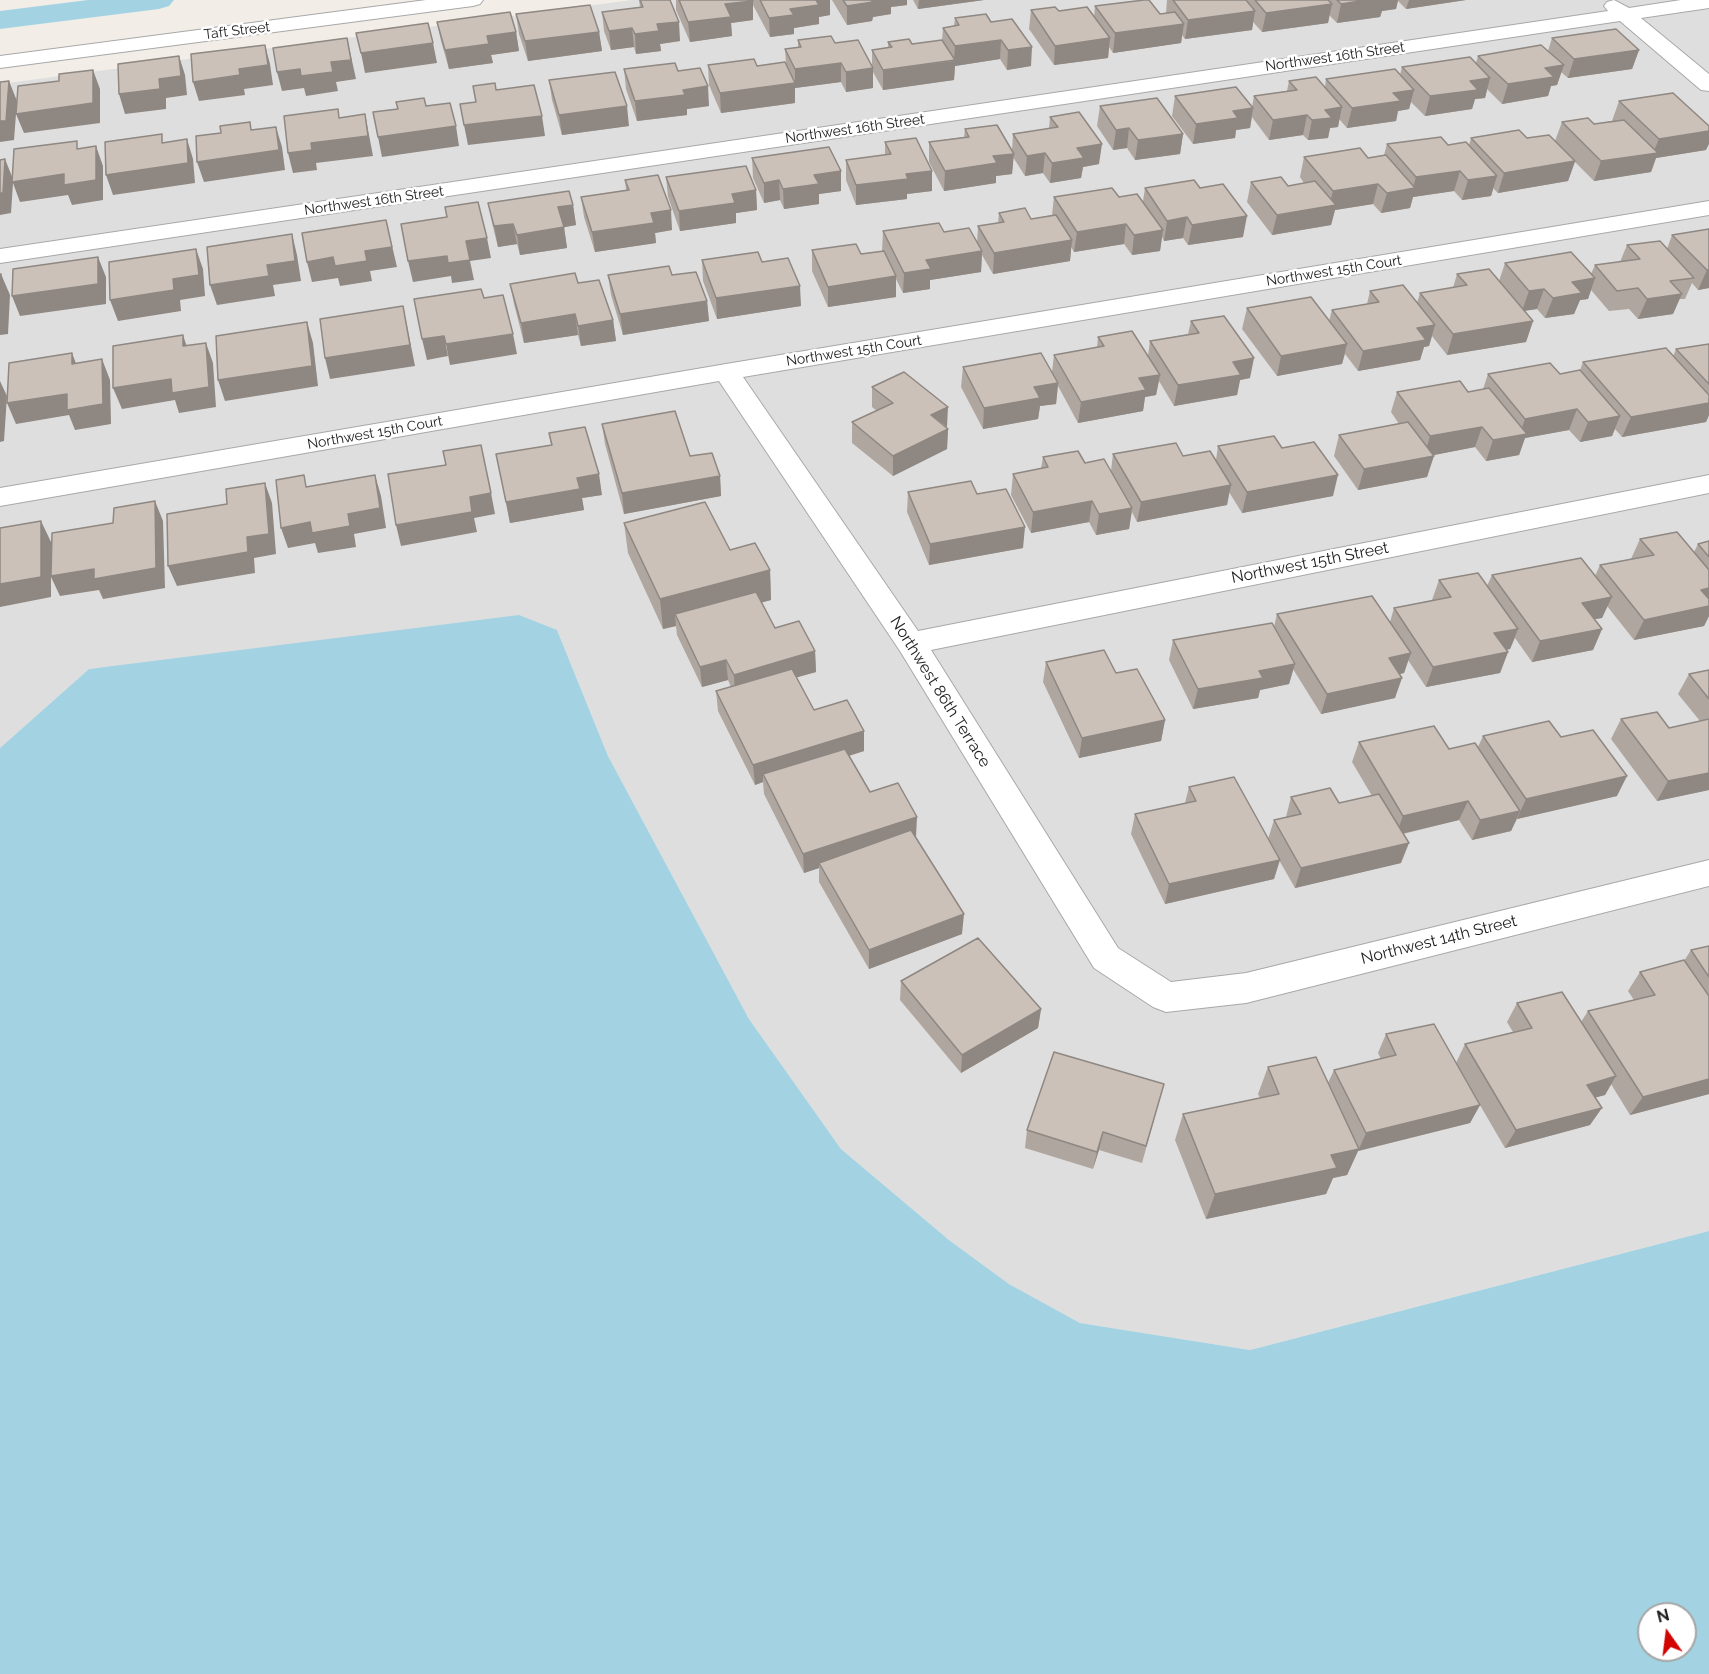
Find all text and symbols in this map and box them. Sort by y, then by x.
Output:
street label: Taft Street [203,19,271,43]
street label: Northwest 16th Street [1264,39,1406,75]
street label: Northwest 16th Street [784,111,926,147]
street label: Northwest 16th Street [303,183,445,219]
street label: Northwest 15th Court [1265,252,1403,290]
street label: Northwest 15th Court [785,332,923,370]
street label: Northwest 15th Court [306,413,444,453]
street label: Northwest 15th Street [1230,538,1390,588]
street label: Northwest 86th Terrace [886,613,994,771]
street label: Northwest 14th Street [1359,911,1519,969]
north arrow [1637,1602,1697,1662]
text: N [1655,1605,1671,1627]

